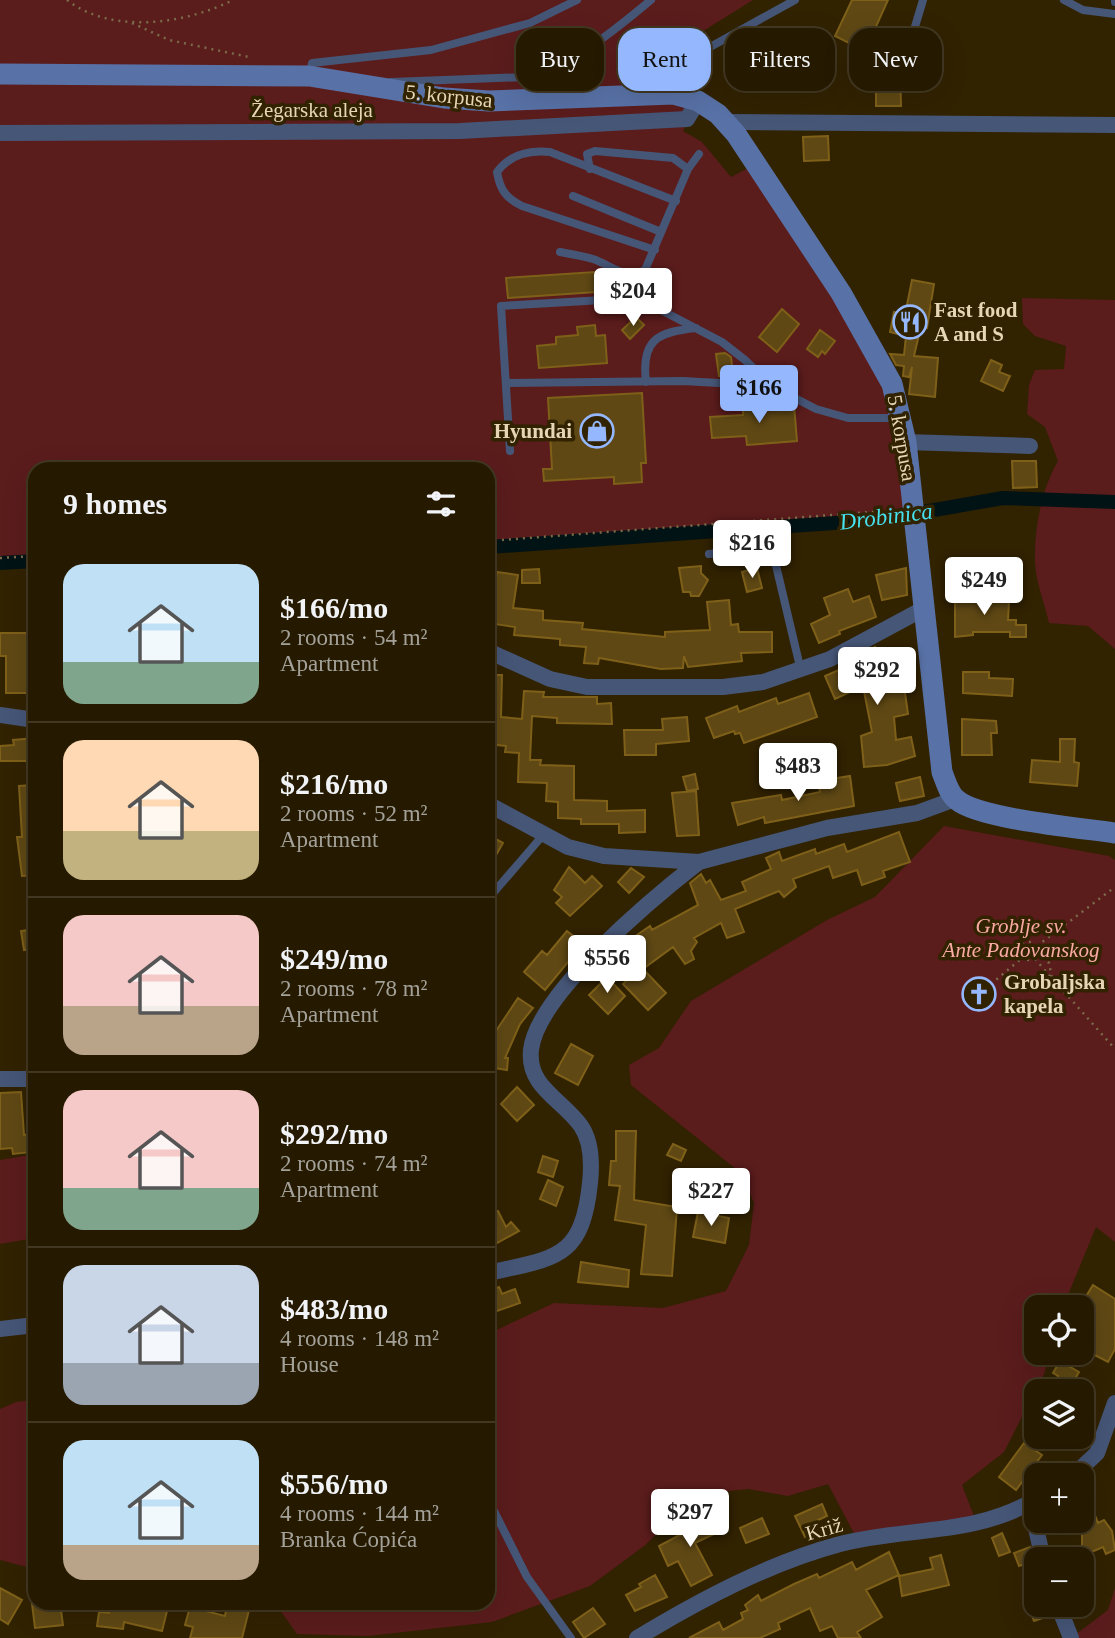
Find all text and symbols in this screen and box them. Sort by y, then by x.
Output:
chip: Buy [516,28,604,91]
chip: Rent [618,28,711,91]
chip: Filters [725,28,835,91]
chip: New [849,28,942,91]
street label: 5. korpusa [404,79,494,113]
street label: Žegarska aleja [251,98,374,122]
pin: $204 [592,268,674,328]
text: $204 [610,278,656,303]
place label: Fast food A and S [934,298,1018,346]
restaurant icon: Fast food A and S [891,303,929,341]
pin: $166 [718,366,800,425]
text: $166 [736,375,782,400]
street label: 5. korpusa [883,393,922,484]
shop icon: Hyundai [578,412,616,450]
place label: Hyundai [494,419,572,443]
icon: filters [422,485,460,523]
text: 9 homes [63,487,167,520]
water label: Drobinica [837,498,934,535]
pin: $216 [711,520,793,580]
text: $216 [729,530,775,555]
pin: $249 [943,558,1025,617]
text: $249 [961,567,1007,592]
text: $166/mo [280,591,388,624]
icon: home [119,592,203,676]
text: 2 rooms · 54 m² [280,625,427,650]
pin: $292 [836,648,918,707]
text: Apartment [280,651,378,676]
text: $292 [854,657,900,682]
pin: $483 [757,744,839,803]
text: $483 [775,753,821,778]
text: $216/mo [280,767,388,800]
icon: home [119,768,203,852]
text: 2 rooms · 52 m² [280,801,427,826]
text: Apartment [280,827,378,852]
park label: Groblje sv. Ante Padovanskog [941,914,1099,962]
pin: $556 [566,936,648,995]
text: $249/mo [280,942,388,975]
icon: home [119,943,203,1027]
text: $556 [584,945,630,970]
place label: Grobaljska kapela [1004,970,1106,1018]
church icon: Grobaljska kapela [960,975,998,1013]
text: 2 rooms · 78 m² [280,976,427,1001]
text: Apartment [280,1002,378,1027]
text: $292/mo [280,1117,388,1150]
icon: home [119,1118,203,1202]
text: 2 rooms · 74 m² [280,1151,427,1176]
pin: $227 [670,1168,752,1228]
text: Apartment [280,1177,378,1202]
text: $227 [688,1178,734,1203]
text: $483/mo [280,1292,388,1325]
icon: home [119,1293,203,1377]
map controls [1024,1295,1094,1617]
button: locate [1024,1295,1094,1365]
text: 4 rooms · 148 m² [280,1326,439,1351]
text: House [280,1352,339,1377]
button: layers [1024,1379,1094,1449]
button: + [1024,1463,1094,1533]
text: $556/mo [280,1467,388,1500]
icon: home [119,1468,203,1552]
pin: $297 [649,1490,731,1549]
text: $297 [667,1499,713,1524]
text: 4 rooms · 144 m² [280,1501,439,1526]
street label: Križ [803,1512,845,1546]
text: Branka Ćopića [280,1527,417,1552]
button: − [1024,1547,1094,1617]

